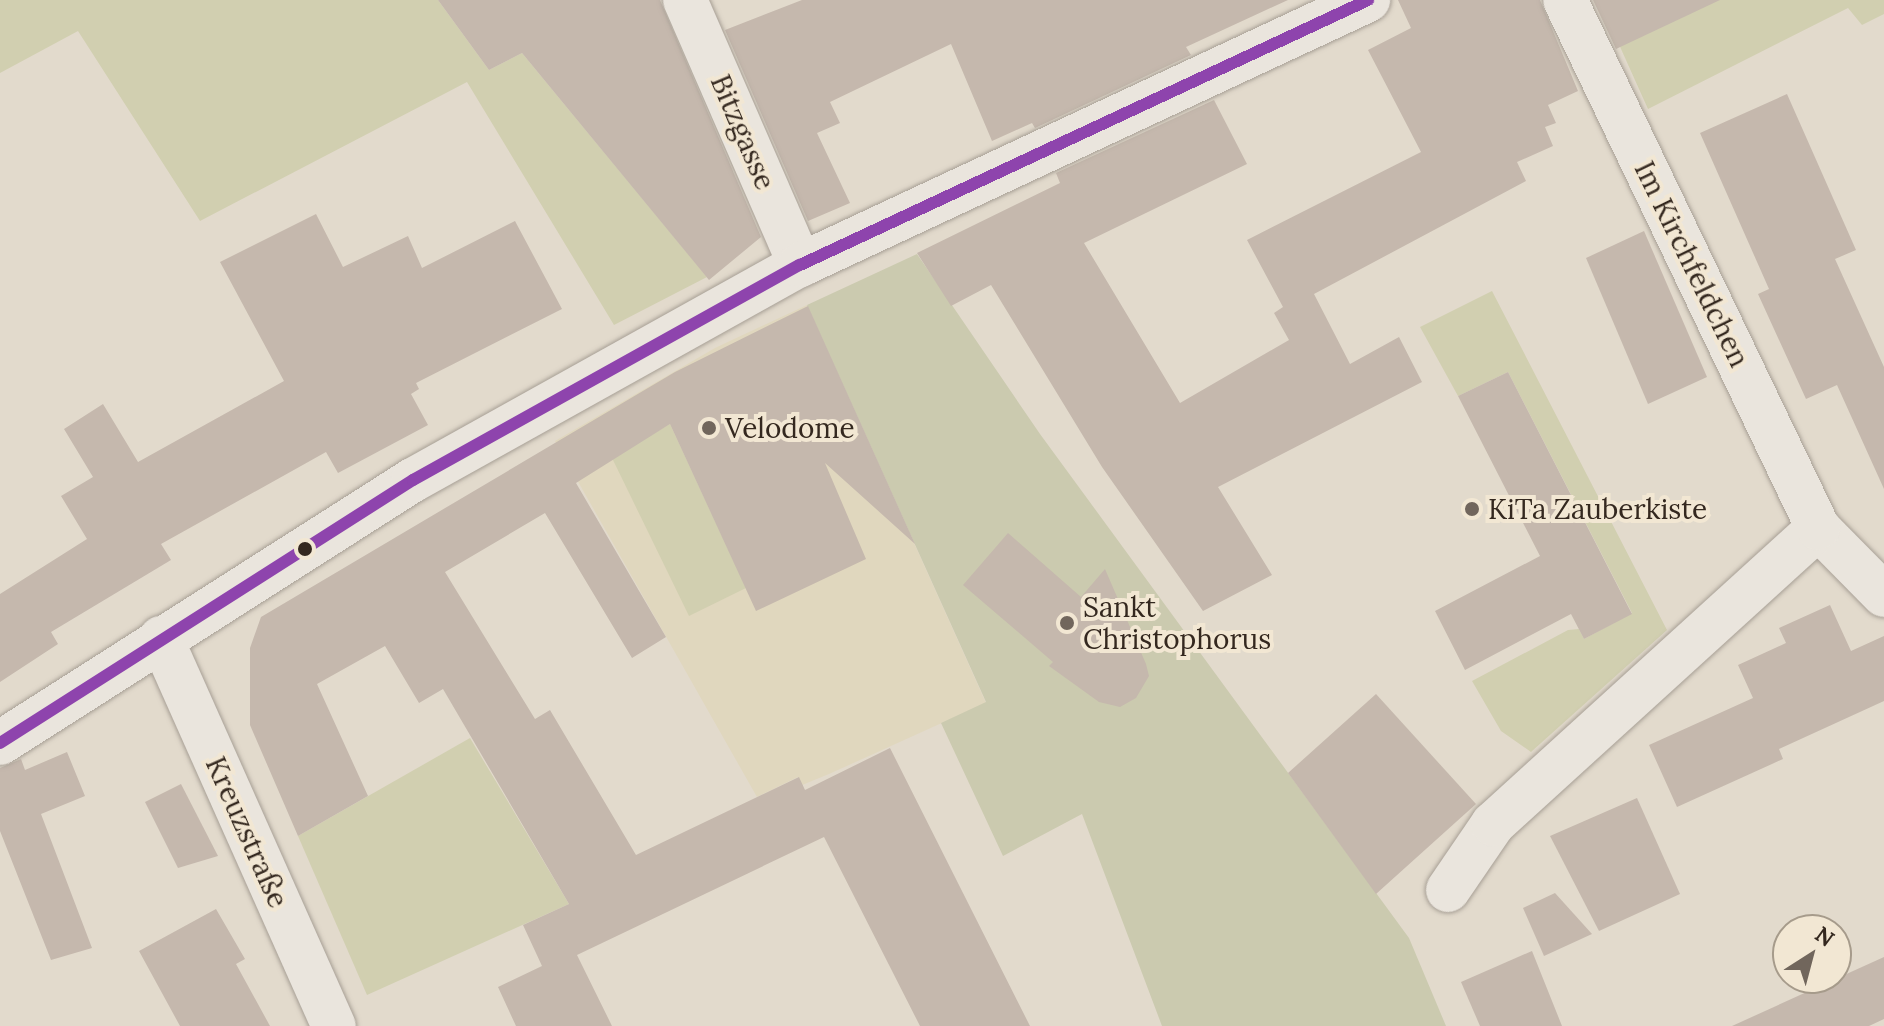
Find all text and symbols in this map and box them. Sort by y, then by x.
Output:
street label: Bitzgasse [704,69,782,195]
street label: Im Kirchfeldchen [1628,156,1756,372]
place label: Velodome [725,411,855,445]
marker: Velodome [700,419,718,437]
place label: KiTa Zauberkiste [1488,492,1707,526]
marker: KiTa Zauberkiste [1463,500,1481,518]
unlabelled marker [297,541,313,557]
place label: Sankt Christophorus [1083,590,1271,656]
marker: Sankt Christophorus [1058,614,1076,632]
street label: Kreuzstraße [199,751,295,913]
north arrow [1772,914,1852,994]
text: N [1810,920,1840,953]

